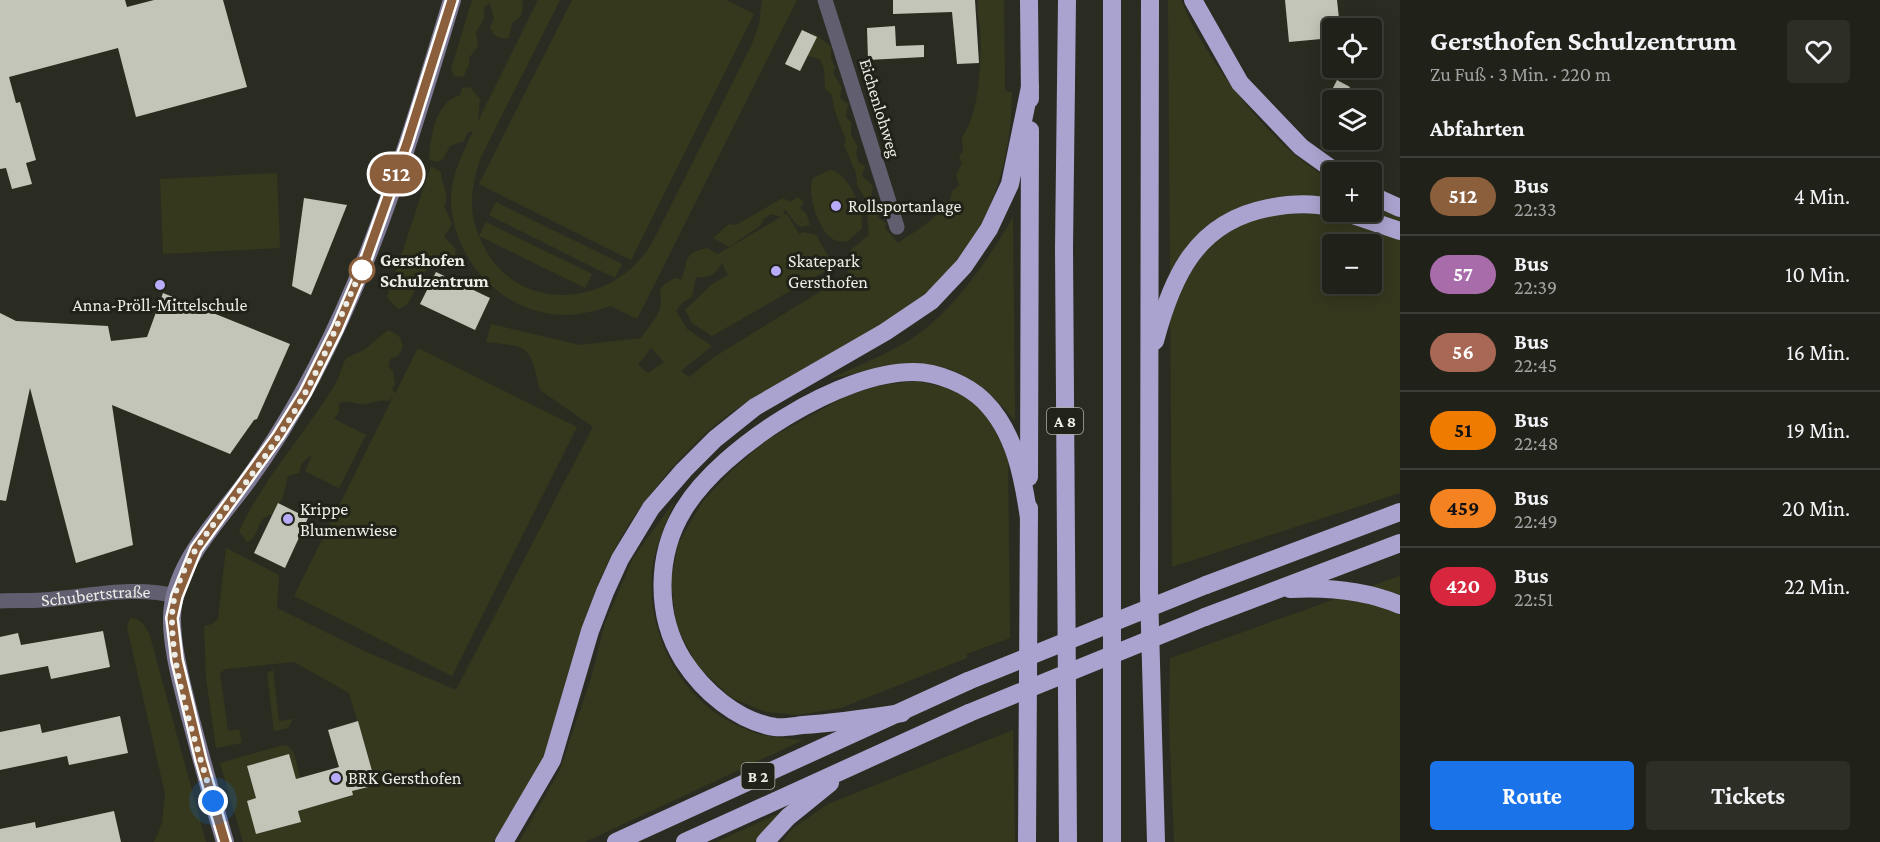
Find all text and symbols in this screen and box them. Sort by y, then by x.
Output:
map controls [1322,18,1382,294]
button: locate [1322,18,1382,78]
button: heart [1787,20,1850,83]
text: Gersthofen Schulzentrum [1430,25,1737,56]
street label: Eichenlohweg [856,56,905,160]
text: Zu Fuß · 3 Min. · 220 m [1430,63,1611,85]
button: layers [1322,90,1382,150]
text: Abfahrten [1430,116,1525,141]
line badge: 512 [362,154,430,194]
text: 512 [382,162,410,186]
button: + [1322,162,1382,222]
text: Bus [1514,173,1548,198]
text: 512 [1449,184,1477,208]
text: 4 Min. [1794,184,1850,209]
place label: Rollsportanlage [848,196,962,216]
text: 22:33 [1514,198,1556,220]
marker: Rollsportanlage [829,199,843,213]
button: − [1322,234,1382,294]
place label: Gersthofen Schulzentrum [380,250,490,291]
place label: Skatepark Gersthofen [788,251,868,292]
text: Bus [1514,251,1548,276]
marker: Gersthofen Schulzentrum [349,257,375,283]
text: 57 [1453,262,1473,286]
text: 10 Min. [1785,262,1850,287]
marker: Skatepark Gersthofen [769,264,783,278]
text: 22:39 [1514,276,1557,298]
marker: Anna-Pröll-Mittelschule [153,278,167,292]
place label: Anna-Pröll-Mittelschule [73,295,248,315]
text: Bus [1514,329,1548,354]
text: 56 [1452,340,1474,364]
text: 16 Min. [1787,340,1850,365]
text: 22:45 [1514,354,1557,376]
text: Bus [1514,407,1548,432]
road number: A 8 [1047,408,1083,434]
text: 51 [1454,418,1472,442]
text: 19 Min. [1787,418,1850,443]
text: 22:48 [1514,432,1559,454]
text: Bus [1514,485,1548,510]
text: 459 [1447,496,1479,520]
text: 20 Min. [1782,496,1850,521]
place label: Krippe Blumenwiese [300,499,397,540]
text: 22:49 [1514,510,1558,532]
marker: Krippe Blumenwiese [281,512,295,526]
text: Bus [1514,563,1548,588]
text: 420 [1446,574,1480,598]
text: 22 Min. [1784,574,1850,599]
street label: Schubertstraße [40,581,151,610]
text: 22:51 [1514,588,1554,610]
button: Route [1430,761,1634,830]
button: Tickets [1646,761,1850,830]
road number: B 2 [742,763,774,789]
place label: BRK Gersthofen [348,768,462,788]
marker: BRK Gersthofen [329,771,343,785]
your location [198,786,228,816]

